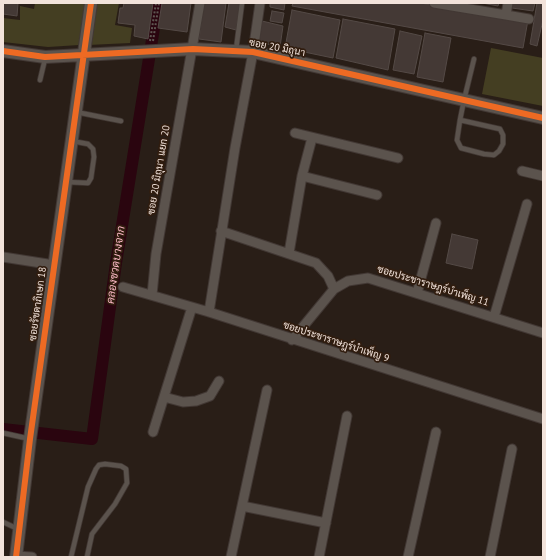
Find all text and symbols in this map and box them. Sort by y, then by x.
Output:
street label: ซอย 20 มิถุนา [248,37,306,59]
street label: ซอย 20 มิถุนา แยก 20 [145,124,173,216]
water label: คลองชวดบางจาก [104,225,128,305]
street label: ซอยประชาราษฎร์บำเพ็ญ 11 [376,263,490,309]
street label: ซอยรัชดาภิเษก 18 [27,266,49,342]
street label: ซอยประชาราษฎร์บำเพ็ญ 9 [281,319,391,365]

